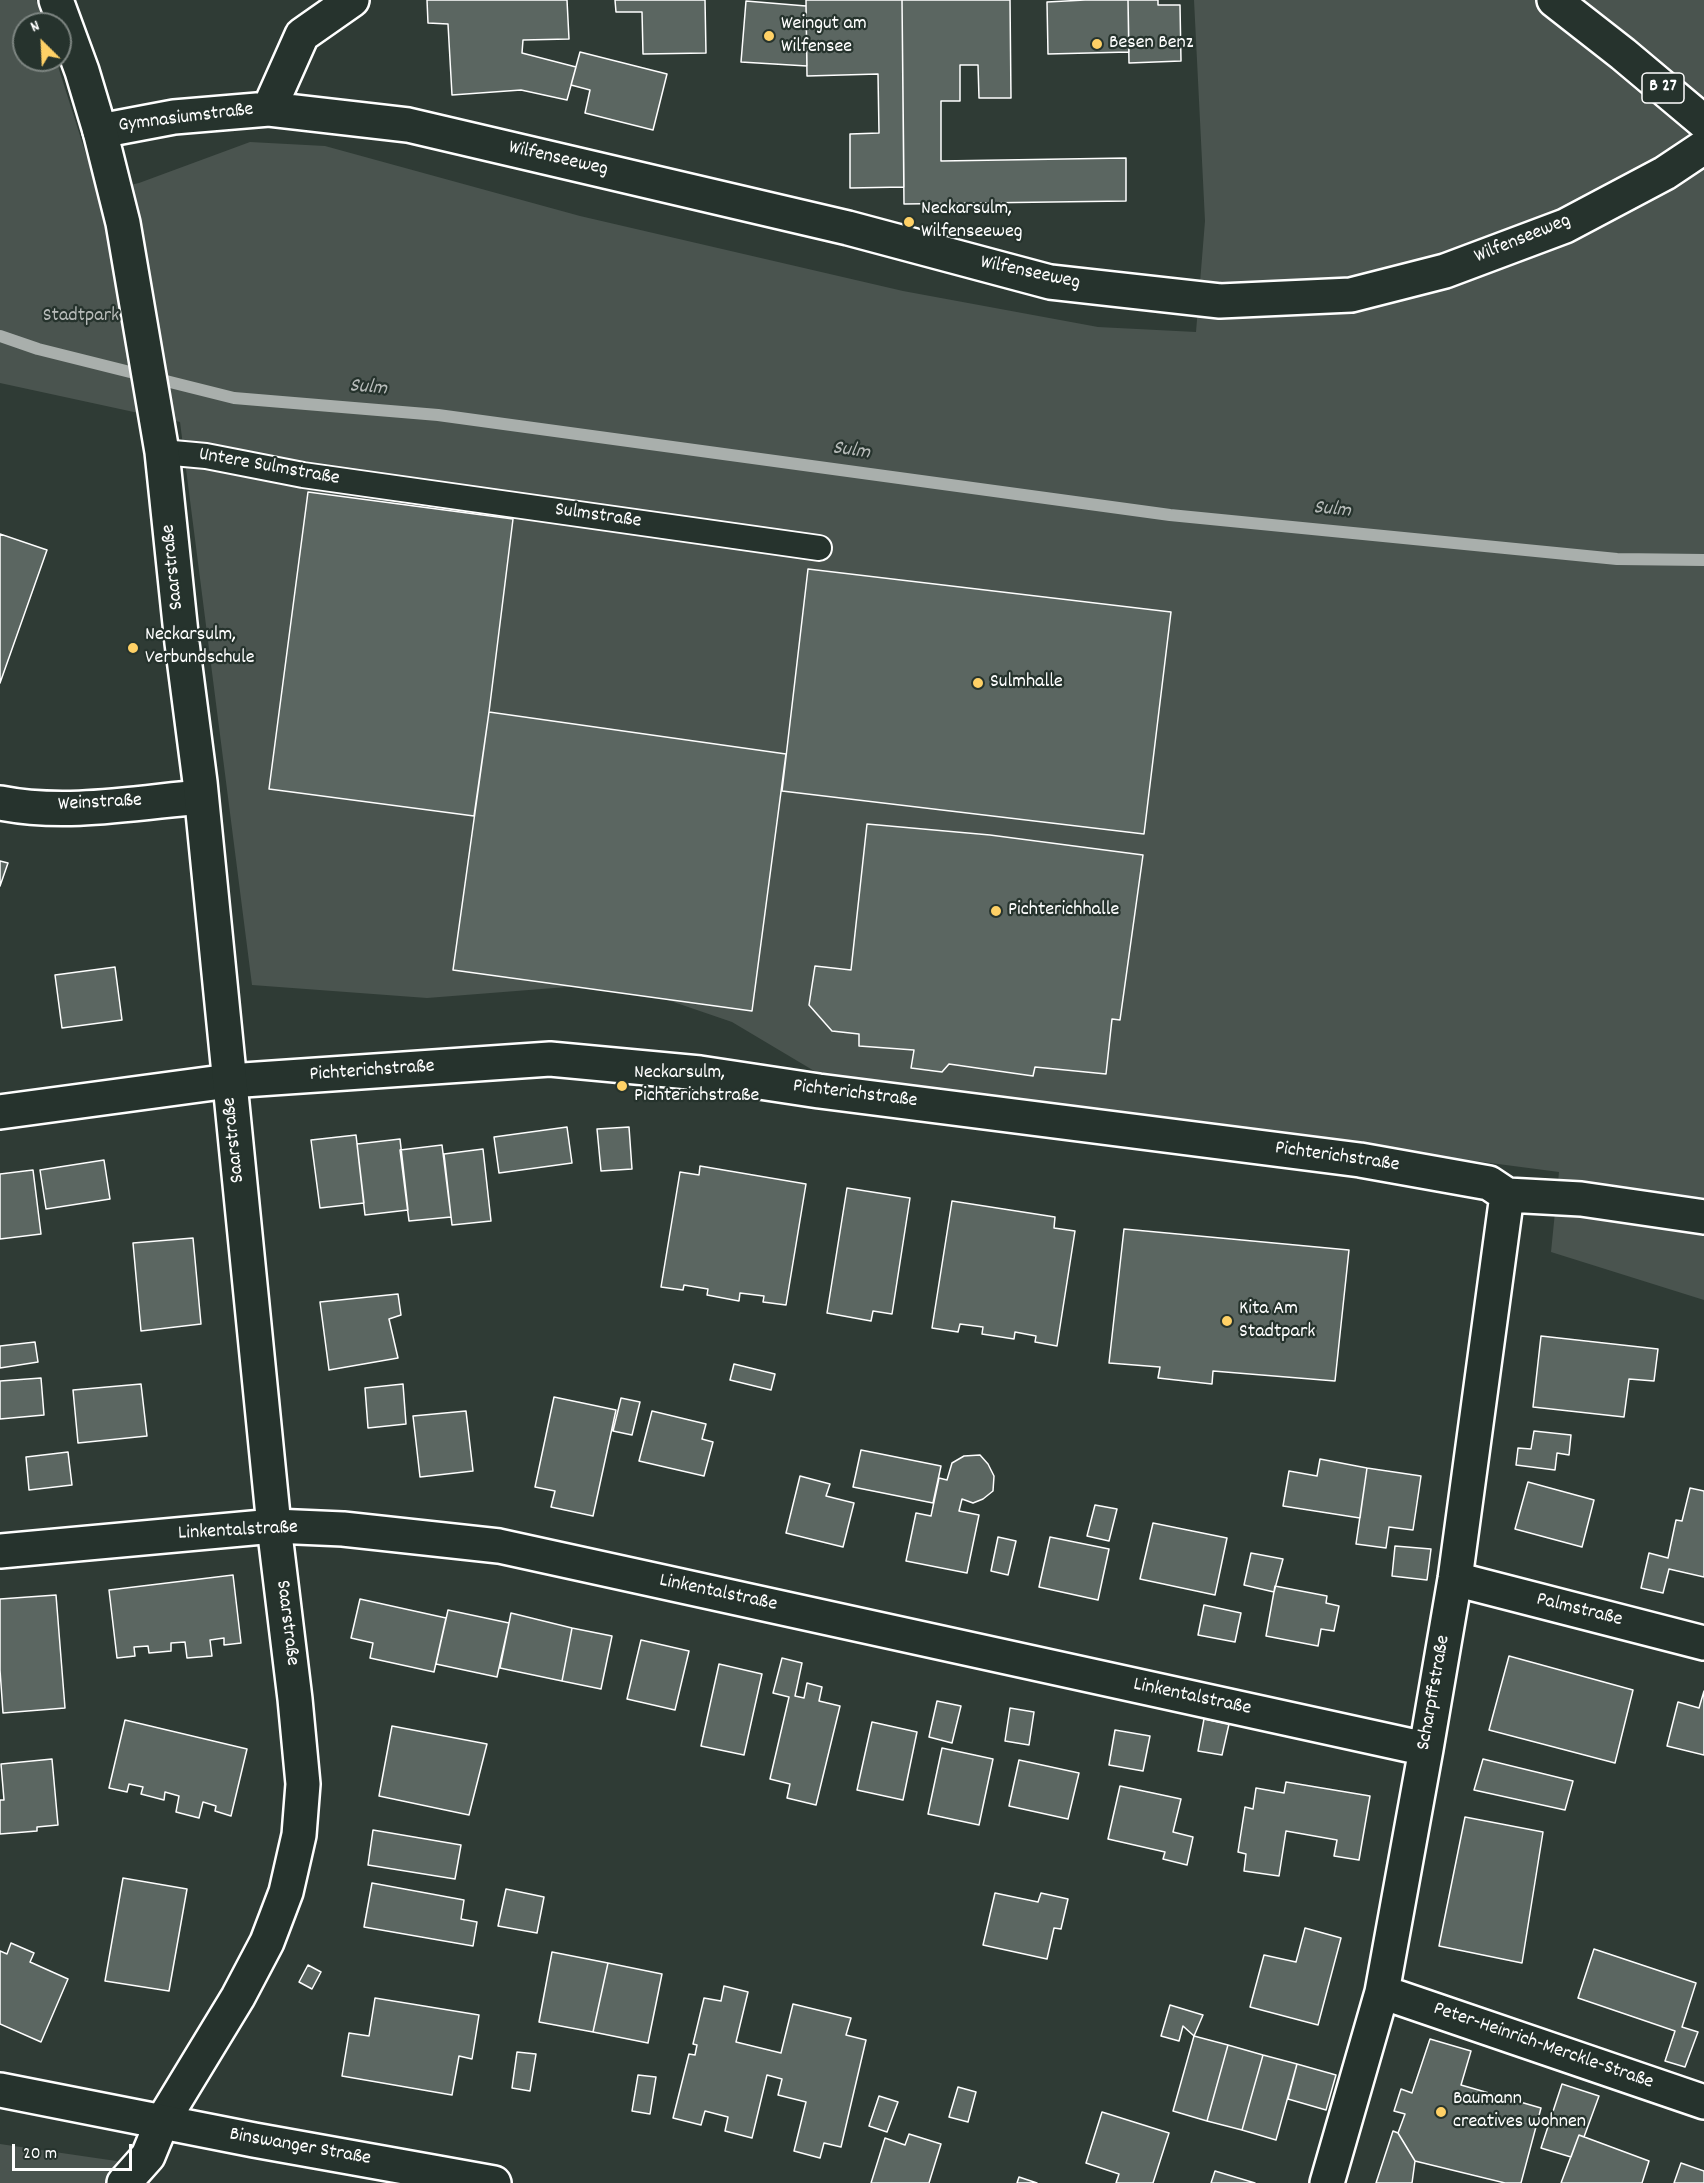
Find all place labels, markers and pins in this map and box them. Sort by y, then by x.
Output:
place label: Weingut am Wilfensee [781,13,867,60]
marker: Weingut am Wilfensee [762,29,776,43]
place label: Besen Benz [1109,32,1193,56]
marker: Besen Benz [1090,37,1104,51]
place label: Neckarsulm, Wilfenseeweg [921,198,1022,245]
marker: Neckarsulm, Wilfenseeweg [902,215,916,229]
place label: Neckarsulm, Verbundschule [145,624,255,671]
marker: Neckarsulm, Verbundschule [126,641,140,655]
place label: Sulmhalle [990,671,1063,695]
marker: Sulmhalle [971,676,985,690]
place label: Pichterichhalle [1008,899,1119,923]
marker: Pichterichhalle [989,904,1003,918]
place label: Neckarsulm, Pichterichstraße [634,1062,759,1109]
marker: Neckarsulm, Pichterichstraße [615,1079,629,1093]
place label: Kita Am Stadtpark [1239,1298,1316,1345]
marker: Kita Am Stadtpark [1220,1314,1234,1328]
place label: Baumann creatives wohnen [1453,2088,1586,2135]
marker: Baumann creatives wohnen [1434,2105,1448,2119]

